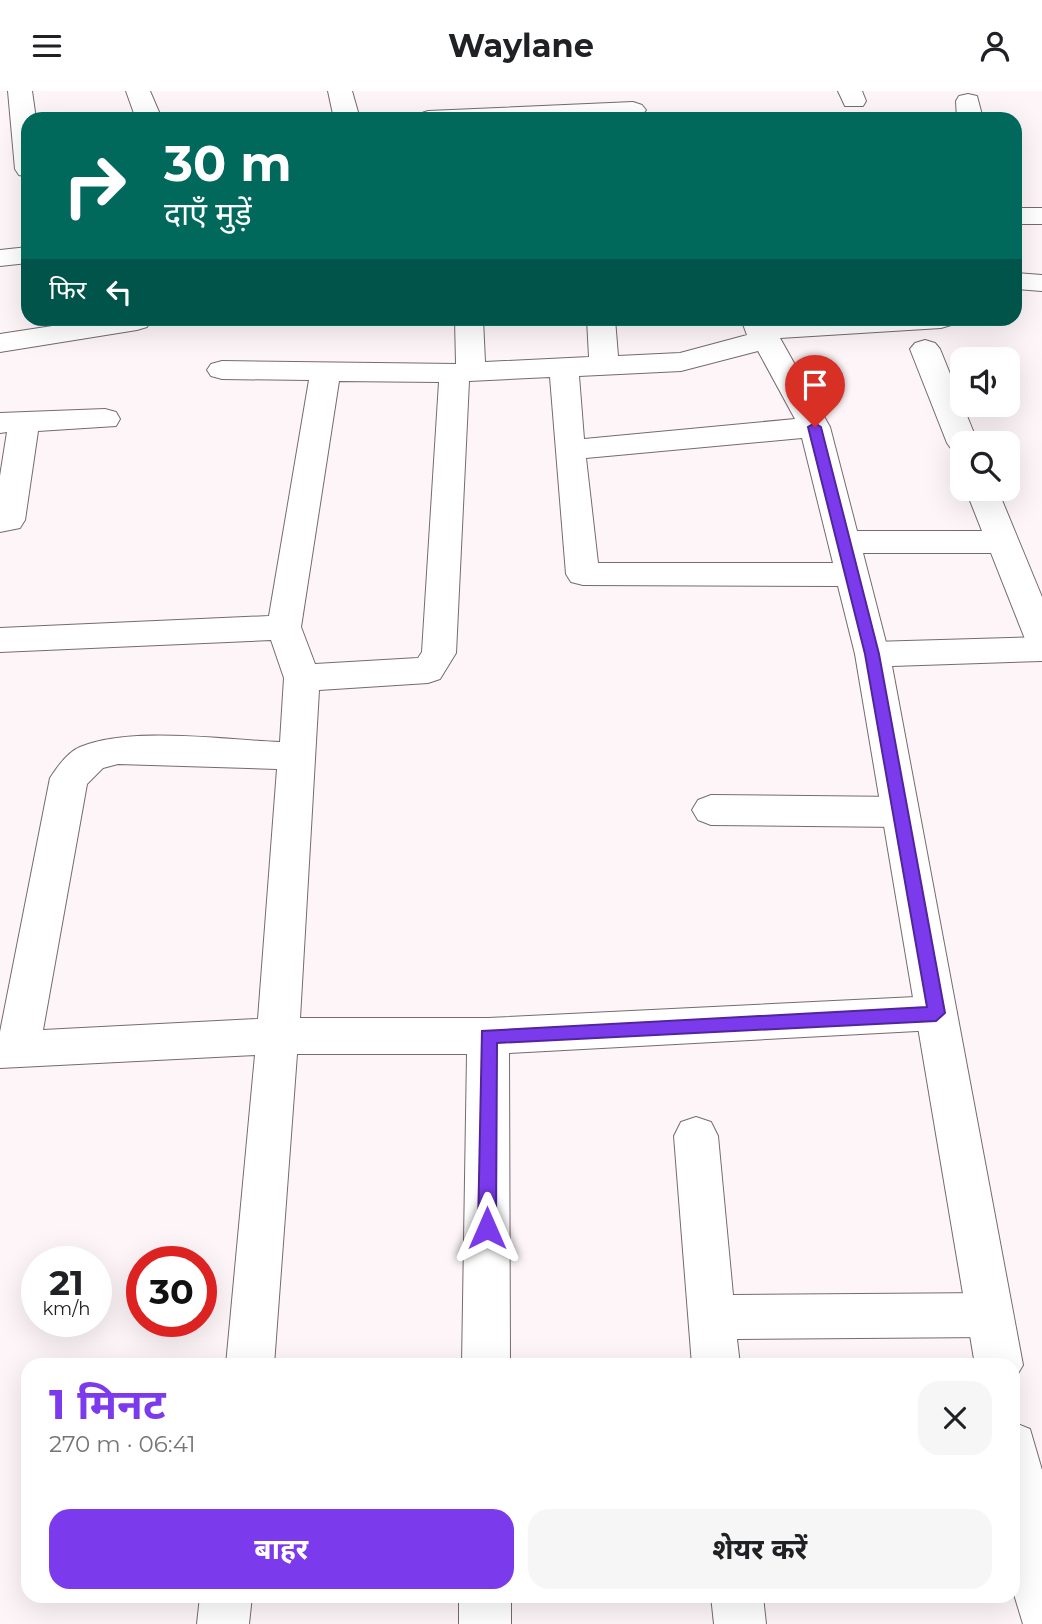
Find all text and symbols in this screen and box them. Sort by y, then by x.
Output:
text: Waylane [448,26,594,65]
icon: menu [28,27,66,65]
icon: person [976,27,1014,65]
text: 30 m [164,134,292,193]
icon: right [49,140,140,231]
text: दाएँ मुड़ें [164,194,252,233]
icon: left [100,273,138,311]
text: फिर [49,274,86,306]
map controls [950,347,1020,501]
button: sound [950,347,1020,417]
pin [785,355,845,427]
icon: arrive [796,366,834,404]
button: search [950,431,1020,501]
position arrow [450,1191,524,1265]
speed limit sign: 30 [126,1246,217,1337]
text: 21 [49,1261,84,1304]
text: km/h [42,1298,91,1320]
text: 1 मिनट [49,1378,166,1430]
button: close [918,1381,992,1455]
text: 270 m · 06:41 [49,1430,196,1458]
button: बाहर [49,1509,514,1589]
button: शेयर करें [528,1509,992,1589]

